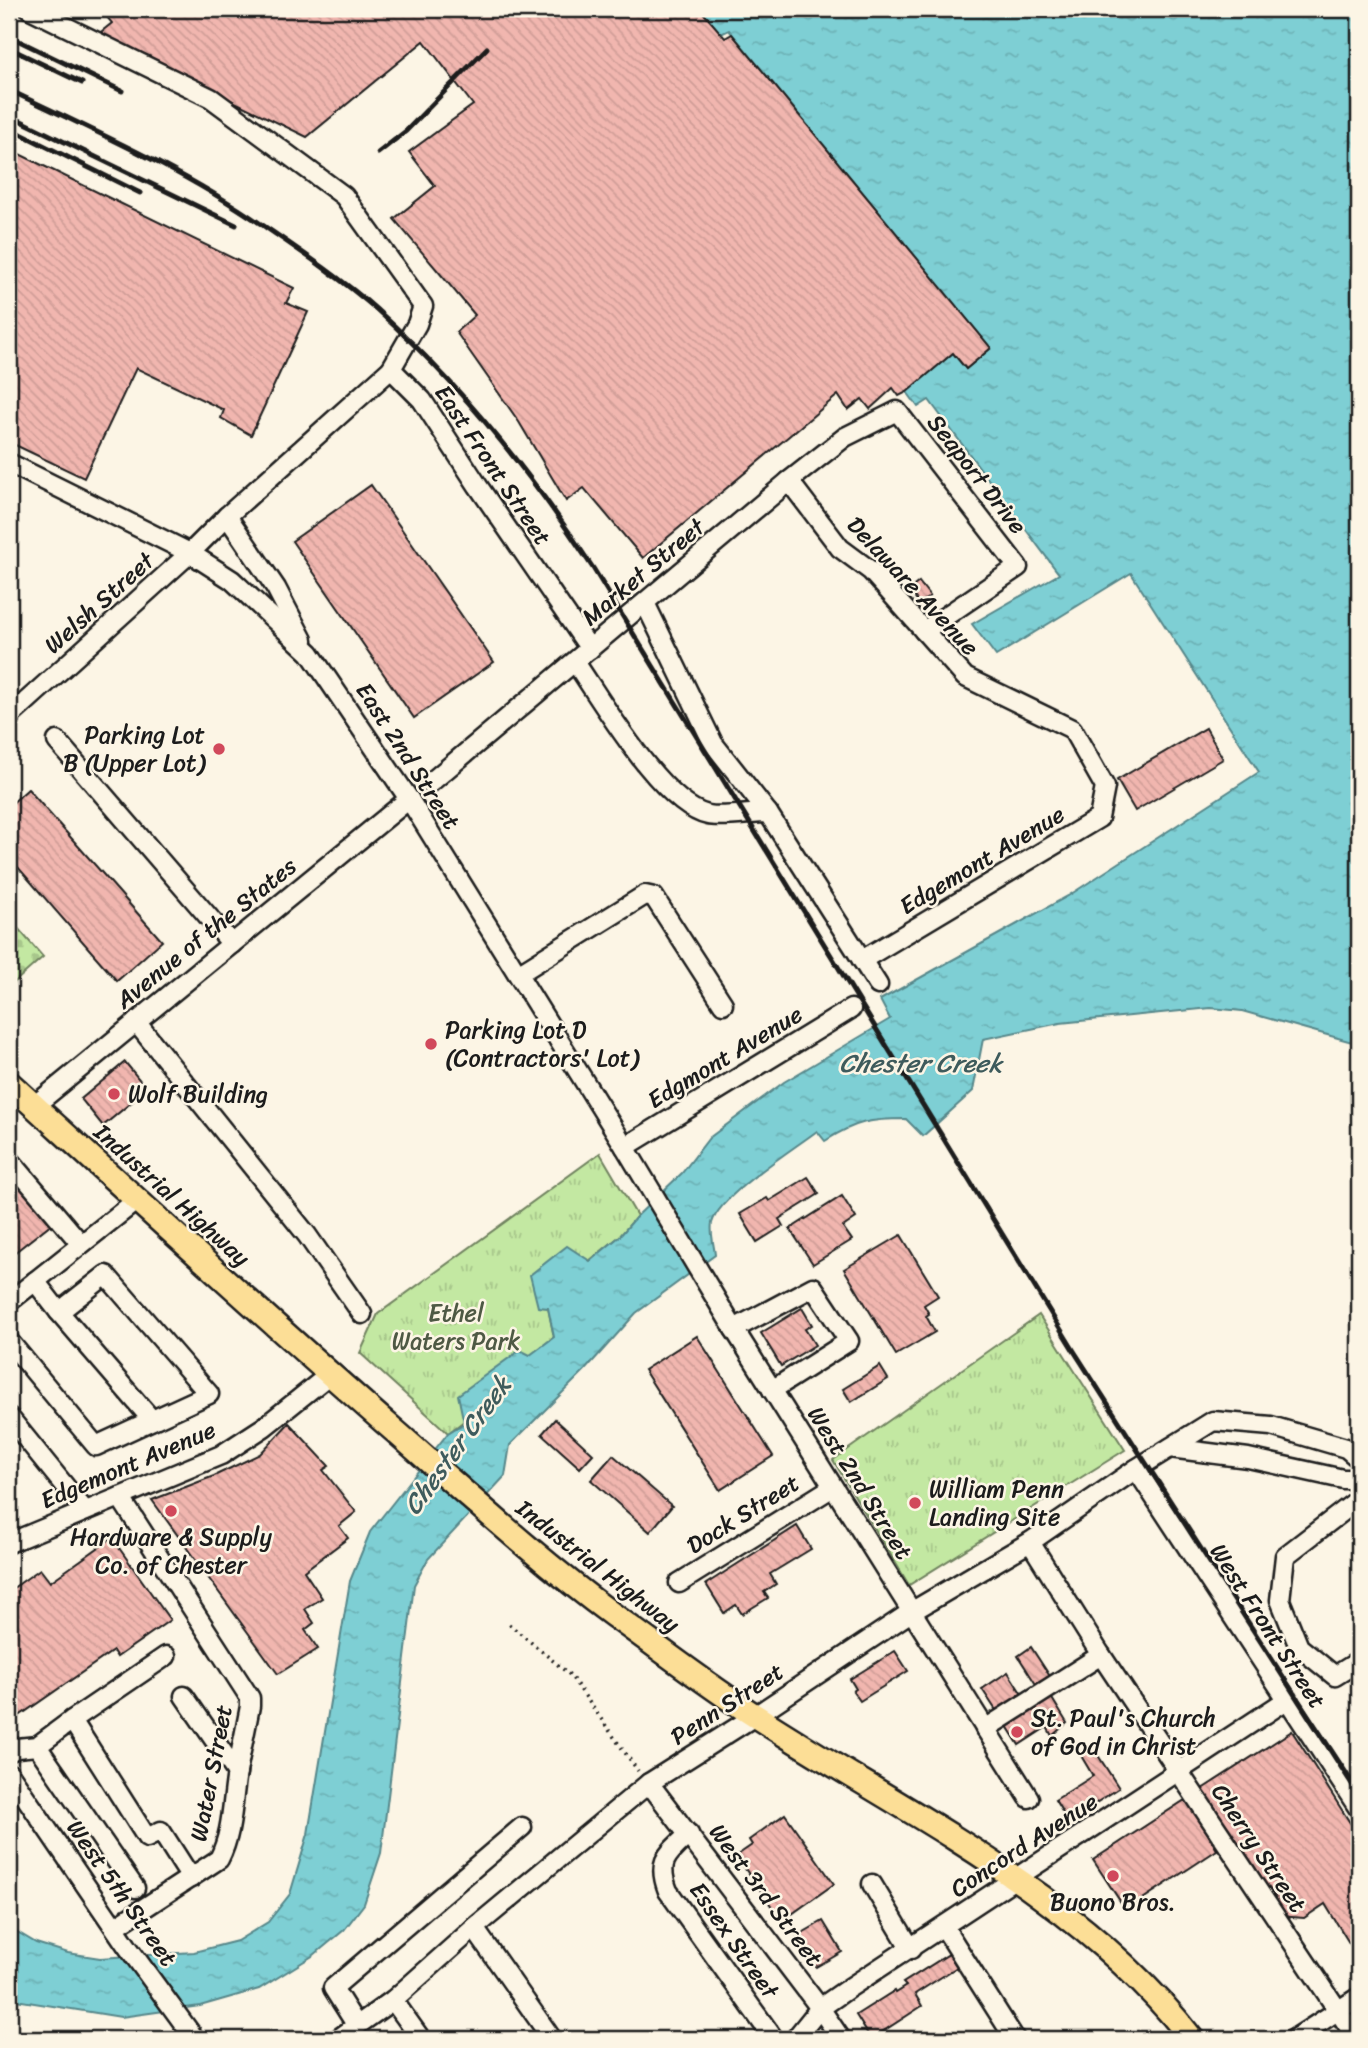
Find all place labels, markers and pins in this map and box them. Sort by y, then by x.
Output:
place label: Parking Lot B (Upper Lot) [63,714,206,784]
marker: Parking Lot B (Upper Lot) [211,741,227,757]
place label: Parking Lot D (Contractors' Lot) [445,1009,640,1079]
marker: Parking Lot D (Contractors' Lot) [423,1036,439,1052]
place label: Wolf Building [128,1073,268,1115]
marker: Wolf Building [106,1086,122,1102]
place label: William Penn Landing Site [929,1468,1064,1538]
marker: William Penn Landing Site [907,1495,923,1511]
marker: Hardware & Supply Co. of Chester [163,1503,179,1519]
place label: Hardware & Supply Co. of Chester [70,1516,272,1586]
place label: St. Paul's Church of God in Christ [1031,1697,1216,1767]
marker: St. Paul's Church of God in Christ [1009,1724,1025,1740]
marker: Buono Bros. [1105,1868,1121,1884]
place label: Buono Bros. [1050,1881,1176,1923]

